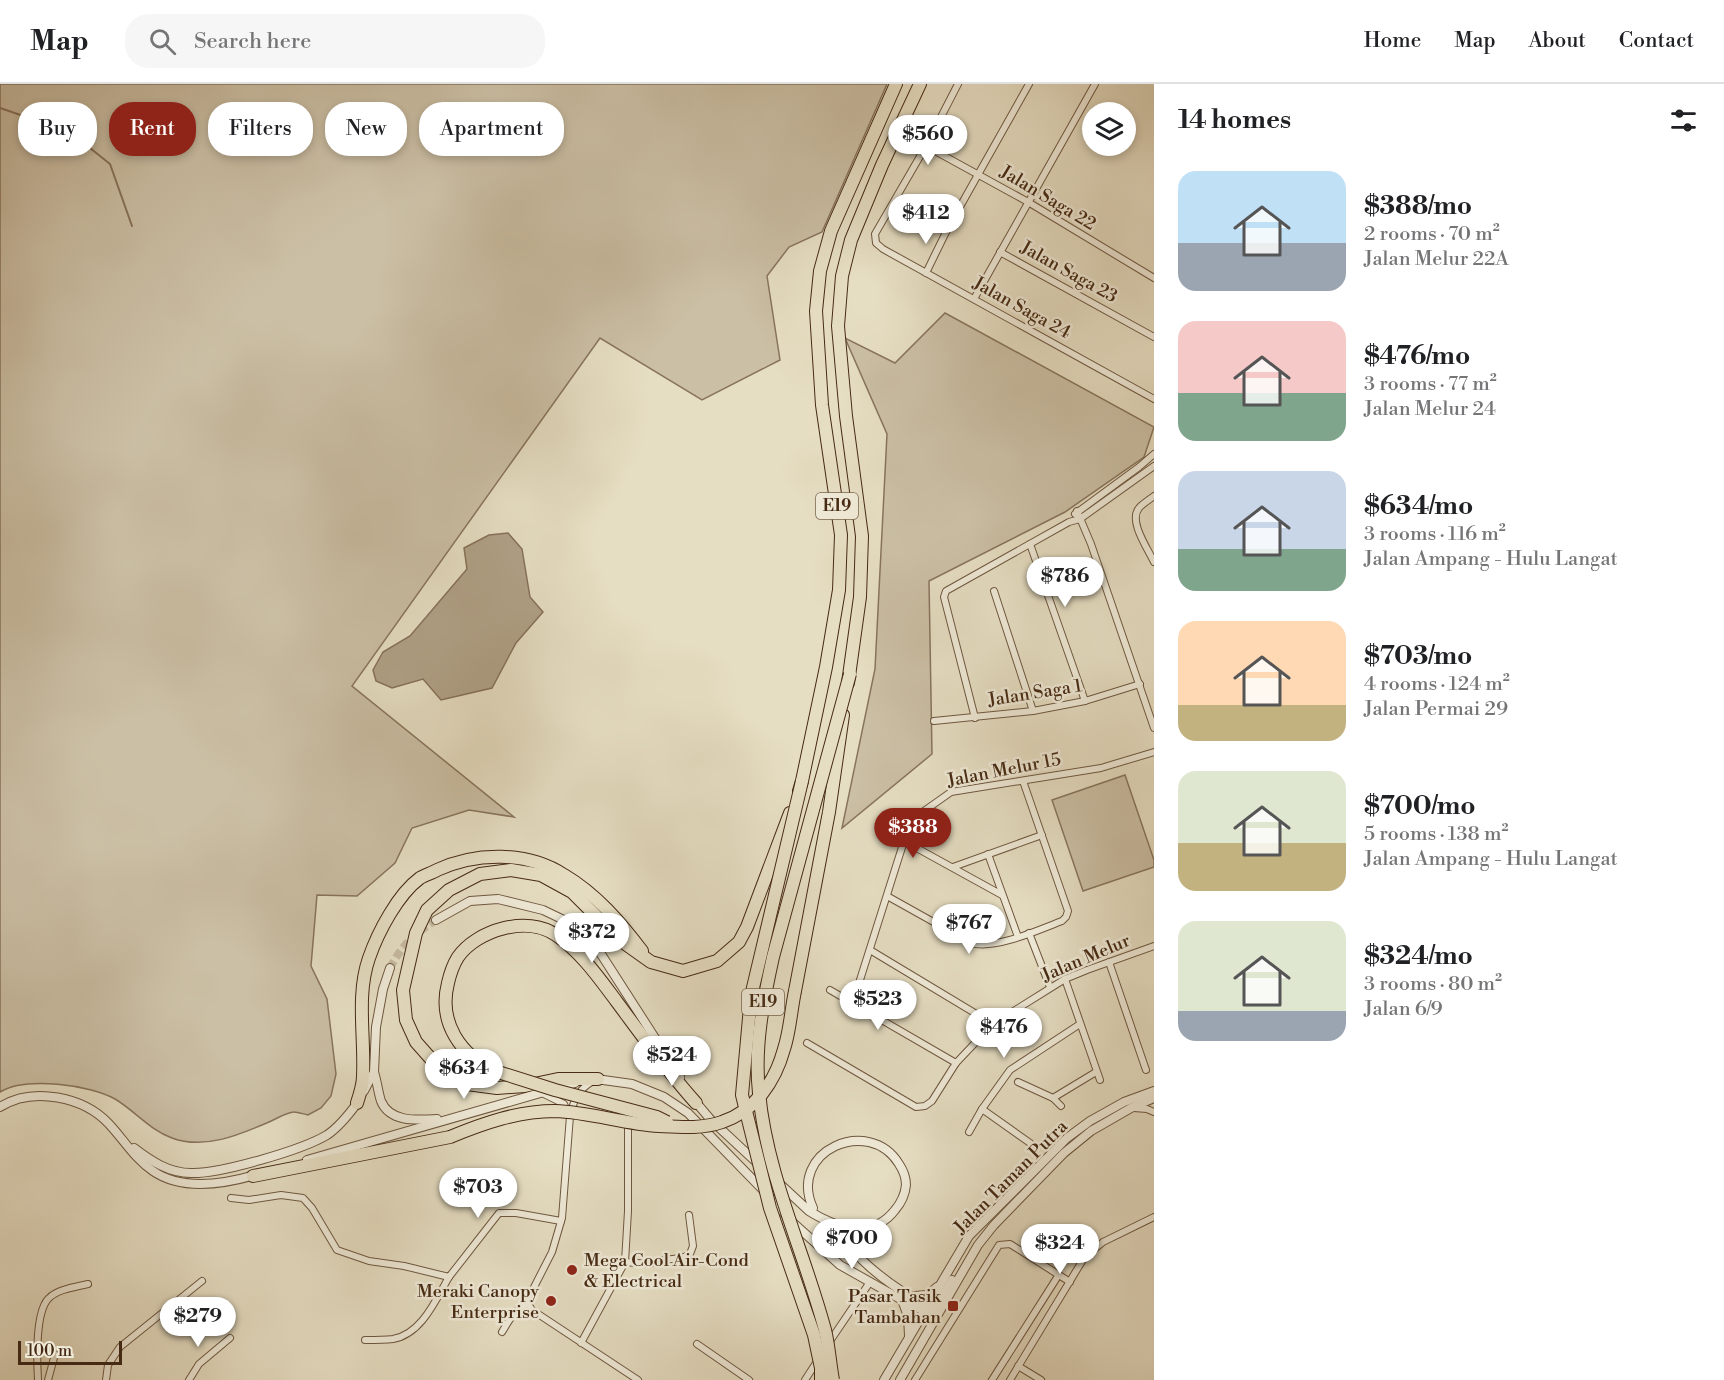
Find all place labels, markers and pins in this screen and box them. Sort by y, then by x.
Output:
pin: $560 [892,115,964,166]
pin: $412 [890,194,962,245]
pin: $786 [1029,557,1101,608]
pin: $388 [877,808,949,859]
pin: $767 [933,904,1005,955]
pin: $372 [556,913,628,964]
pin: $523 [842,980,914,1031]
pin: $476 [968,1008,1040,1059]
pin: $524 [636,1036,708,1087]
pin: $634 [428,1049,500,1100]
pin: $703 [442,1168,514,1219]
pin: $700 [816,1219,888,1270]
pin: $324 [1024,1224,1096,1275]
place label: Mega Cool Air-Cond & Electrical [584,1249,750,1293]
marker: Mega Cool Air-Cond & Electrical [565,1263,579,1277]
place label: Meraki Canopy Enterprise [417,1280,539,1324]
place label: Pasar Tasik Tambahan [848,1285,943,1329]
marker: Meraki Canopy Enterprise [544,1294,558,1308]
pin: $279 [162,1297,234,1348]
marker: Pasar Tasik Tambahan [946,1299,960,1313]

